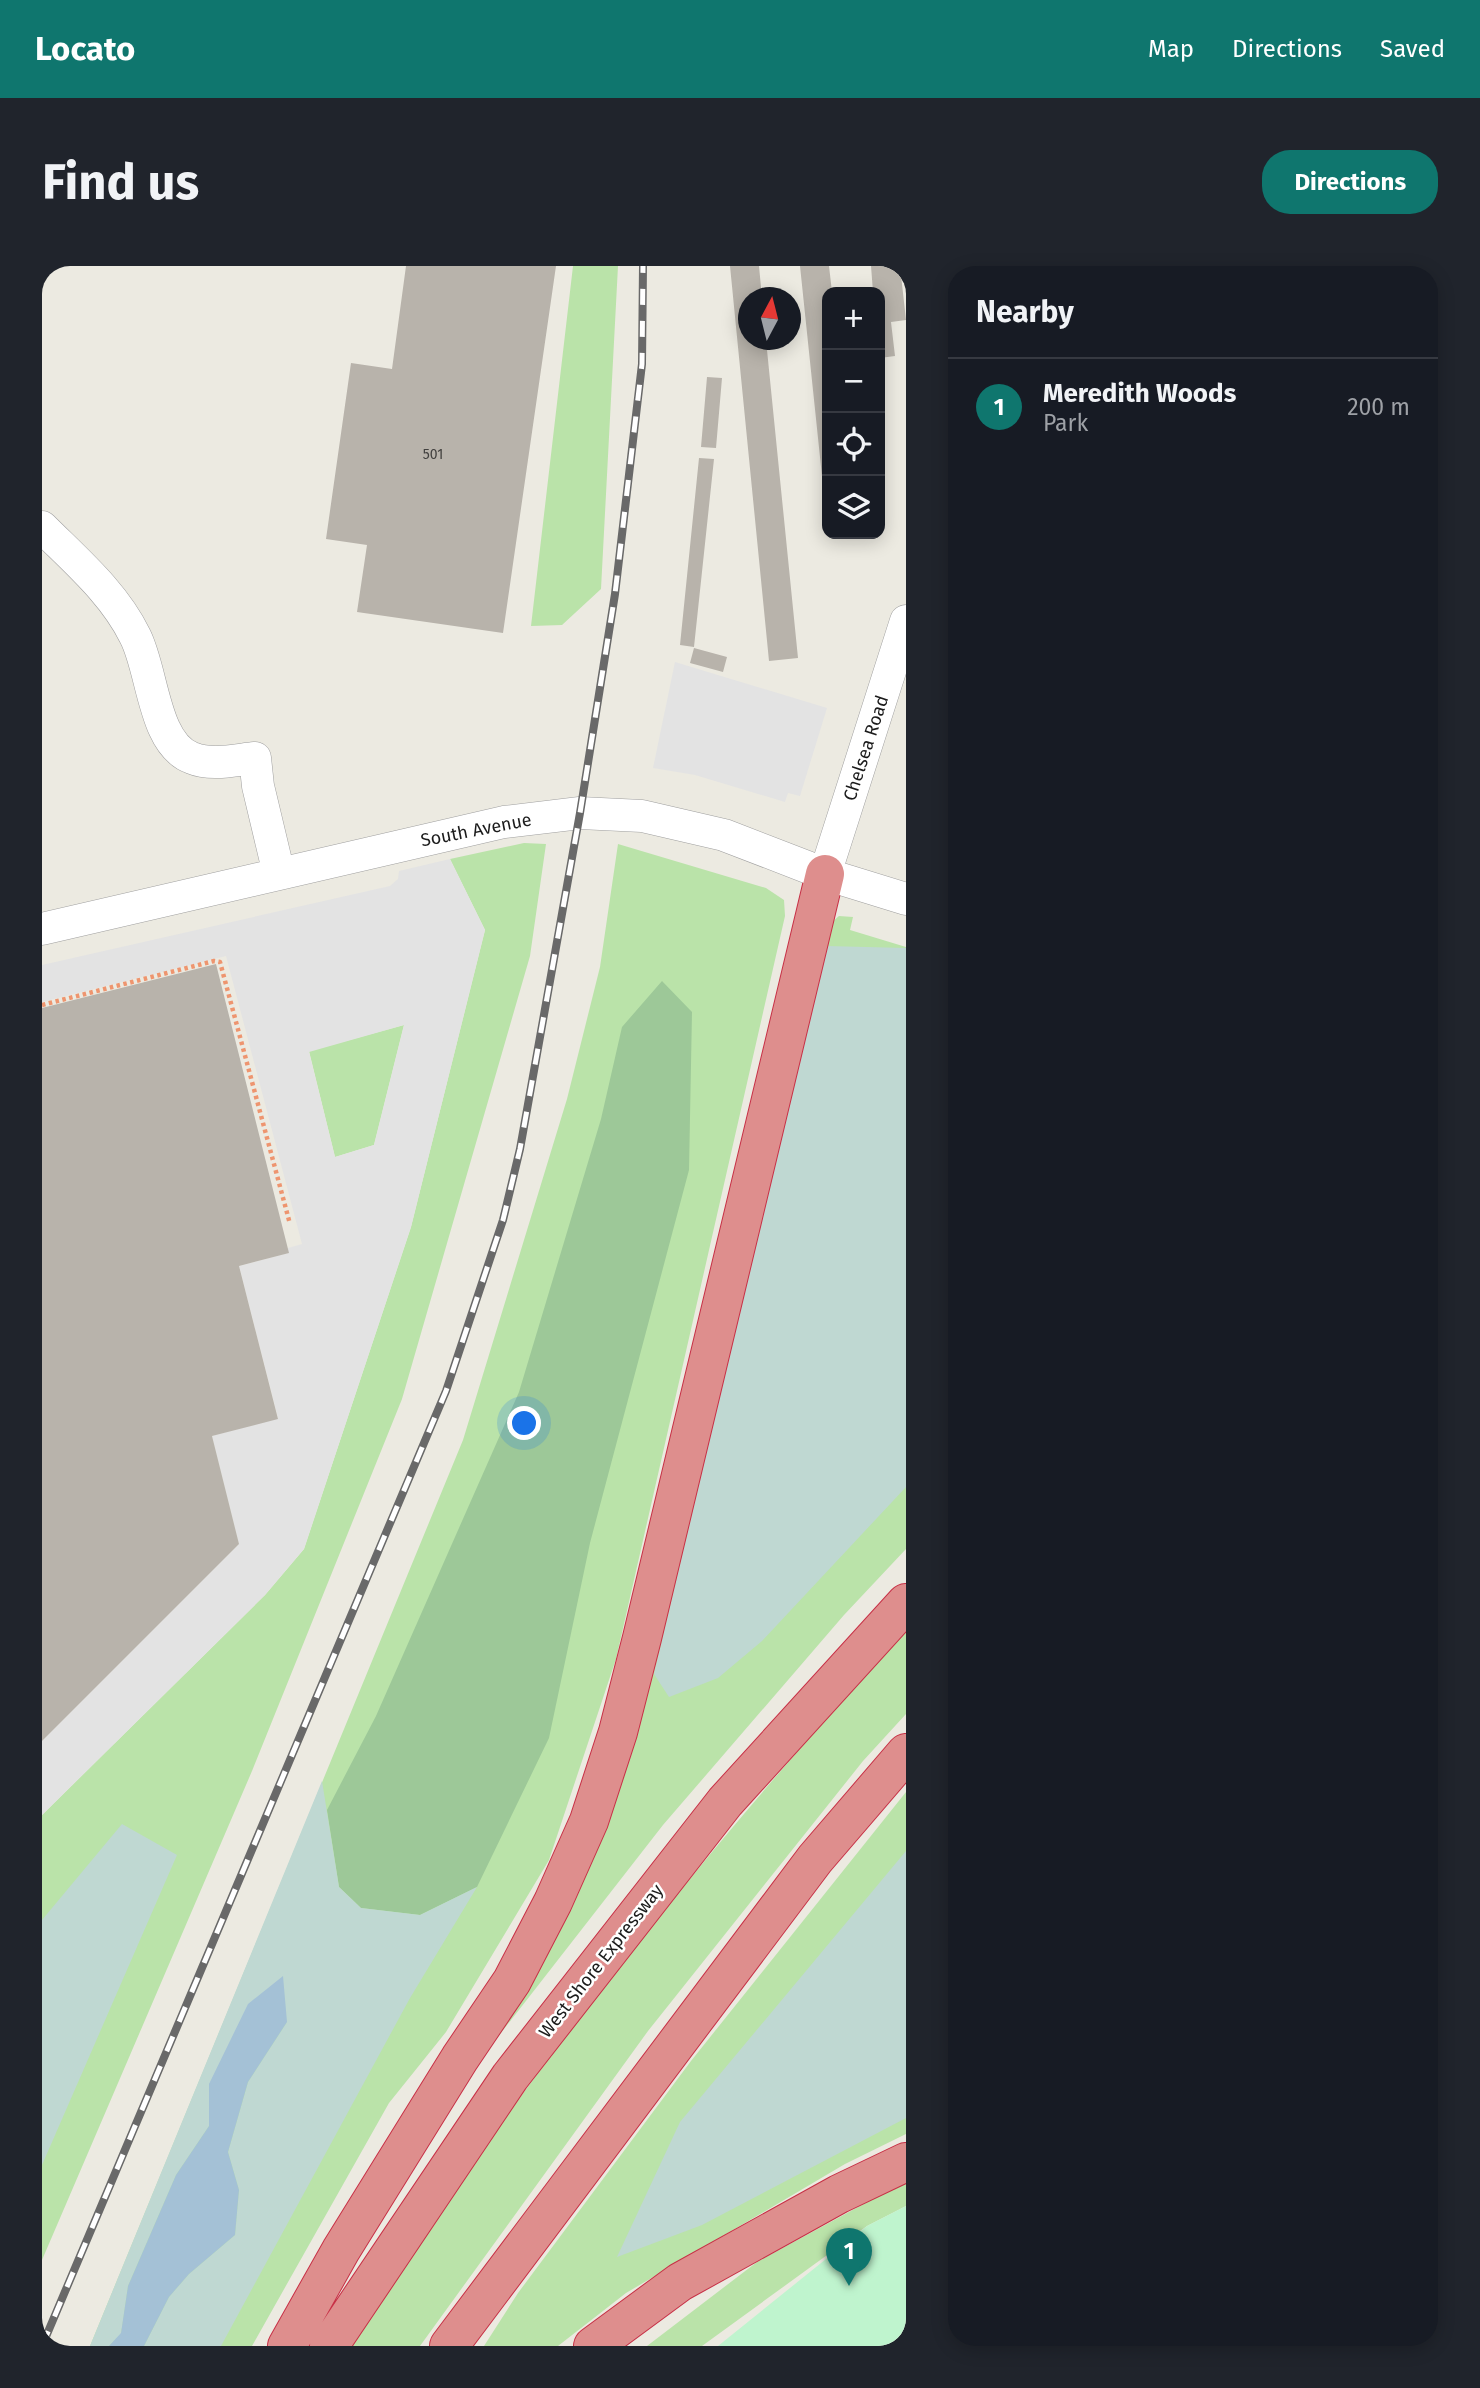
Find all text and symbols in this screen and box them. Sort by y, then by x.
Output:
text: Locato [35,29,135,69]
text: Map [1148,35,1194,63]
text: Directions [1232,35,1342,63]
text: Saved [1380,35,1445,63]
button: Directions [1262,150,1438,214]
text: Find us [42,153,199,212]
north arrow [738,287,801,350]
map controls [822,287,885,539]
button: + [822,287,885,350]
text: Nearby [976,294,1074,330]
button: − [822,350,885,413]
text: Meredith Woods [1043,378,1236,409]
text: 1 [994,393,1004,421]
text: 200 m [1347,393,1410,421]
text: Park [1043,409,1088,437]
button: locate [822,413,885,476]
house number: 501 [423,446,443,463]
button: layers [822,476,885,539]
street label: Chelsea Road [839,692,893,804]
street label: South Avenue [419,808,533,852]
your location [507,1406,541,1440]
street label: West Shore Expressway [534,1880,668,2042]
pin: 1 [826,2228,872,2286]

